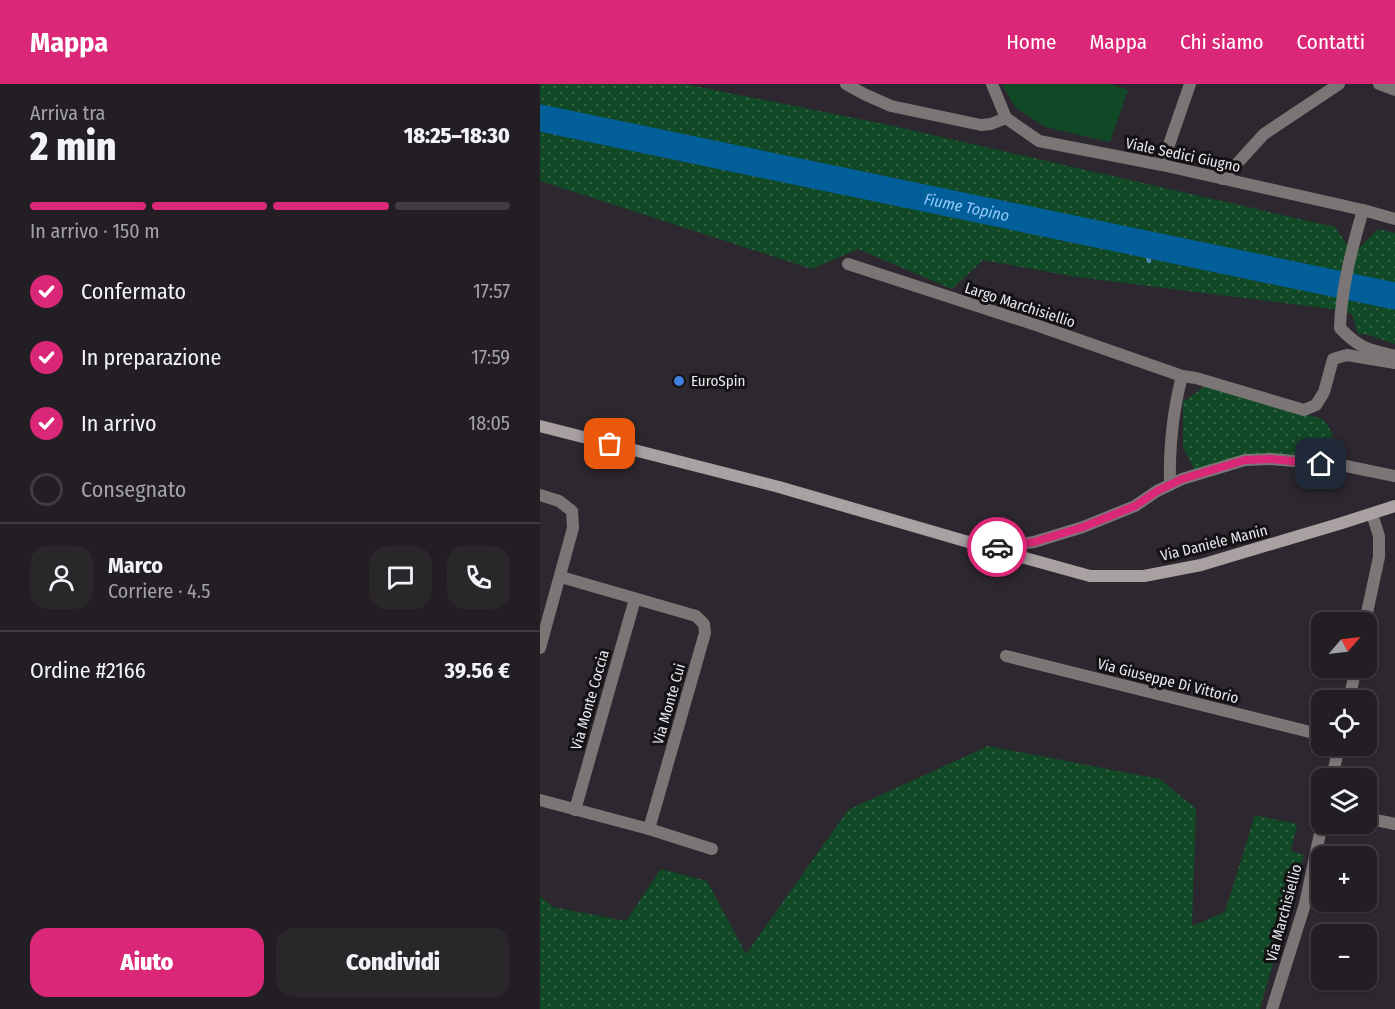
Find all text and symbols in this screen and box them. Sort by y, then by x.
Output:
text: Mappa [30,26,108,59]
text: Home [1006,29,1056,55]
text: Mappa [1089,29,1147,55]
text: Chi siamo [1180,29,1264,55]
text: Contatti [1297,29,1365,55]
text: Arriva tra [30,101,105,125]
text: 18:25–18:30 [404,122,510,149]
text: 2 min [30,124,116,170]
street label: Viale Sedici Giugno [1124,134,1242,176]
water label: Fiume Topino [923,189,1011,225]
text: In arrivo · 150 m [30,219,160,243]
icon: check [30,275,63,308]
text: Confermato [81,278,186,305]
text: 17:57 [473,279,510,303]
street label: Largo Marchisiellio [962,279,1078,331]
icon: check [30,341,63,374]
text: In preparazione [81,344,222,371]
text: 17:59 [471,345,510,369]
place label: EuroSpin [691,372,745,390]
marker: EuroSpin [672,374,686,388]
icon: check [30,407,63,440]
text: In arrivo [81,410,156,437]
text: 18:05 [468,411,510,435]
pin [584,418,635,469]
icon: bag [593,427,626,460]
pin [1295,438,1346,489]
icon: home [1304,447,1337,480]
text: Consegnato [81,476,186,503]
courier [967,517,1027,577]
street label: Via Daniele Manin [1159,521,1269,565]
icon: car [981,531,1014,564]
button: person [30,546,93,609]
button: chat [369,546,432,609]
button: phone [447,546,510,609]
text: Marco [108,552,163,579]
text: Corriere · 4.5 [108,579,210,603]
north arrow [1311,612,1377,678]
map controls [1311,612,1377,990]
street label: Via Monte Coccia [567,648,613,752]
street label: Via Giuseppe Di Vittorio [1095,655,1241,707]
text: Ordine #2166 [30,657,146,684]
text: 39.56 € [444,657,510,684]
street label: Via Monte Cui [649,661,689,747]
button: locate [1311,690,1377,756]
button: layers [1311,768,1377,834]
button: + [1311,846,1377,912]
street label: Via Marchisiellio [1262,862,1306,964]
button: − [1311,924,1377,990]
button: Aiuto [30,928,264,997]
button: Condividi [276,928,510,997]

